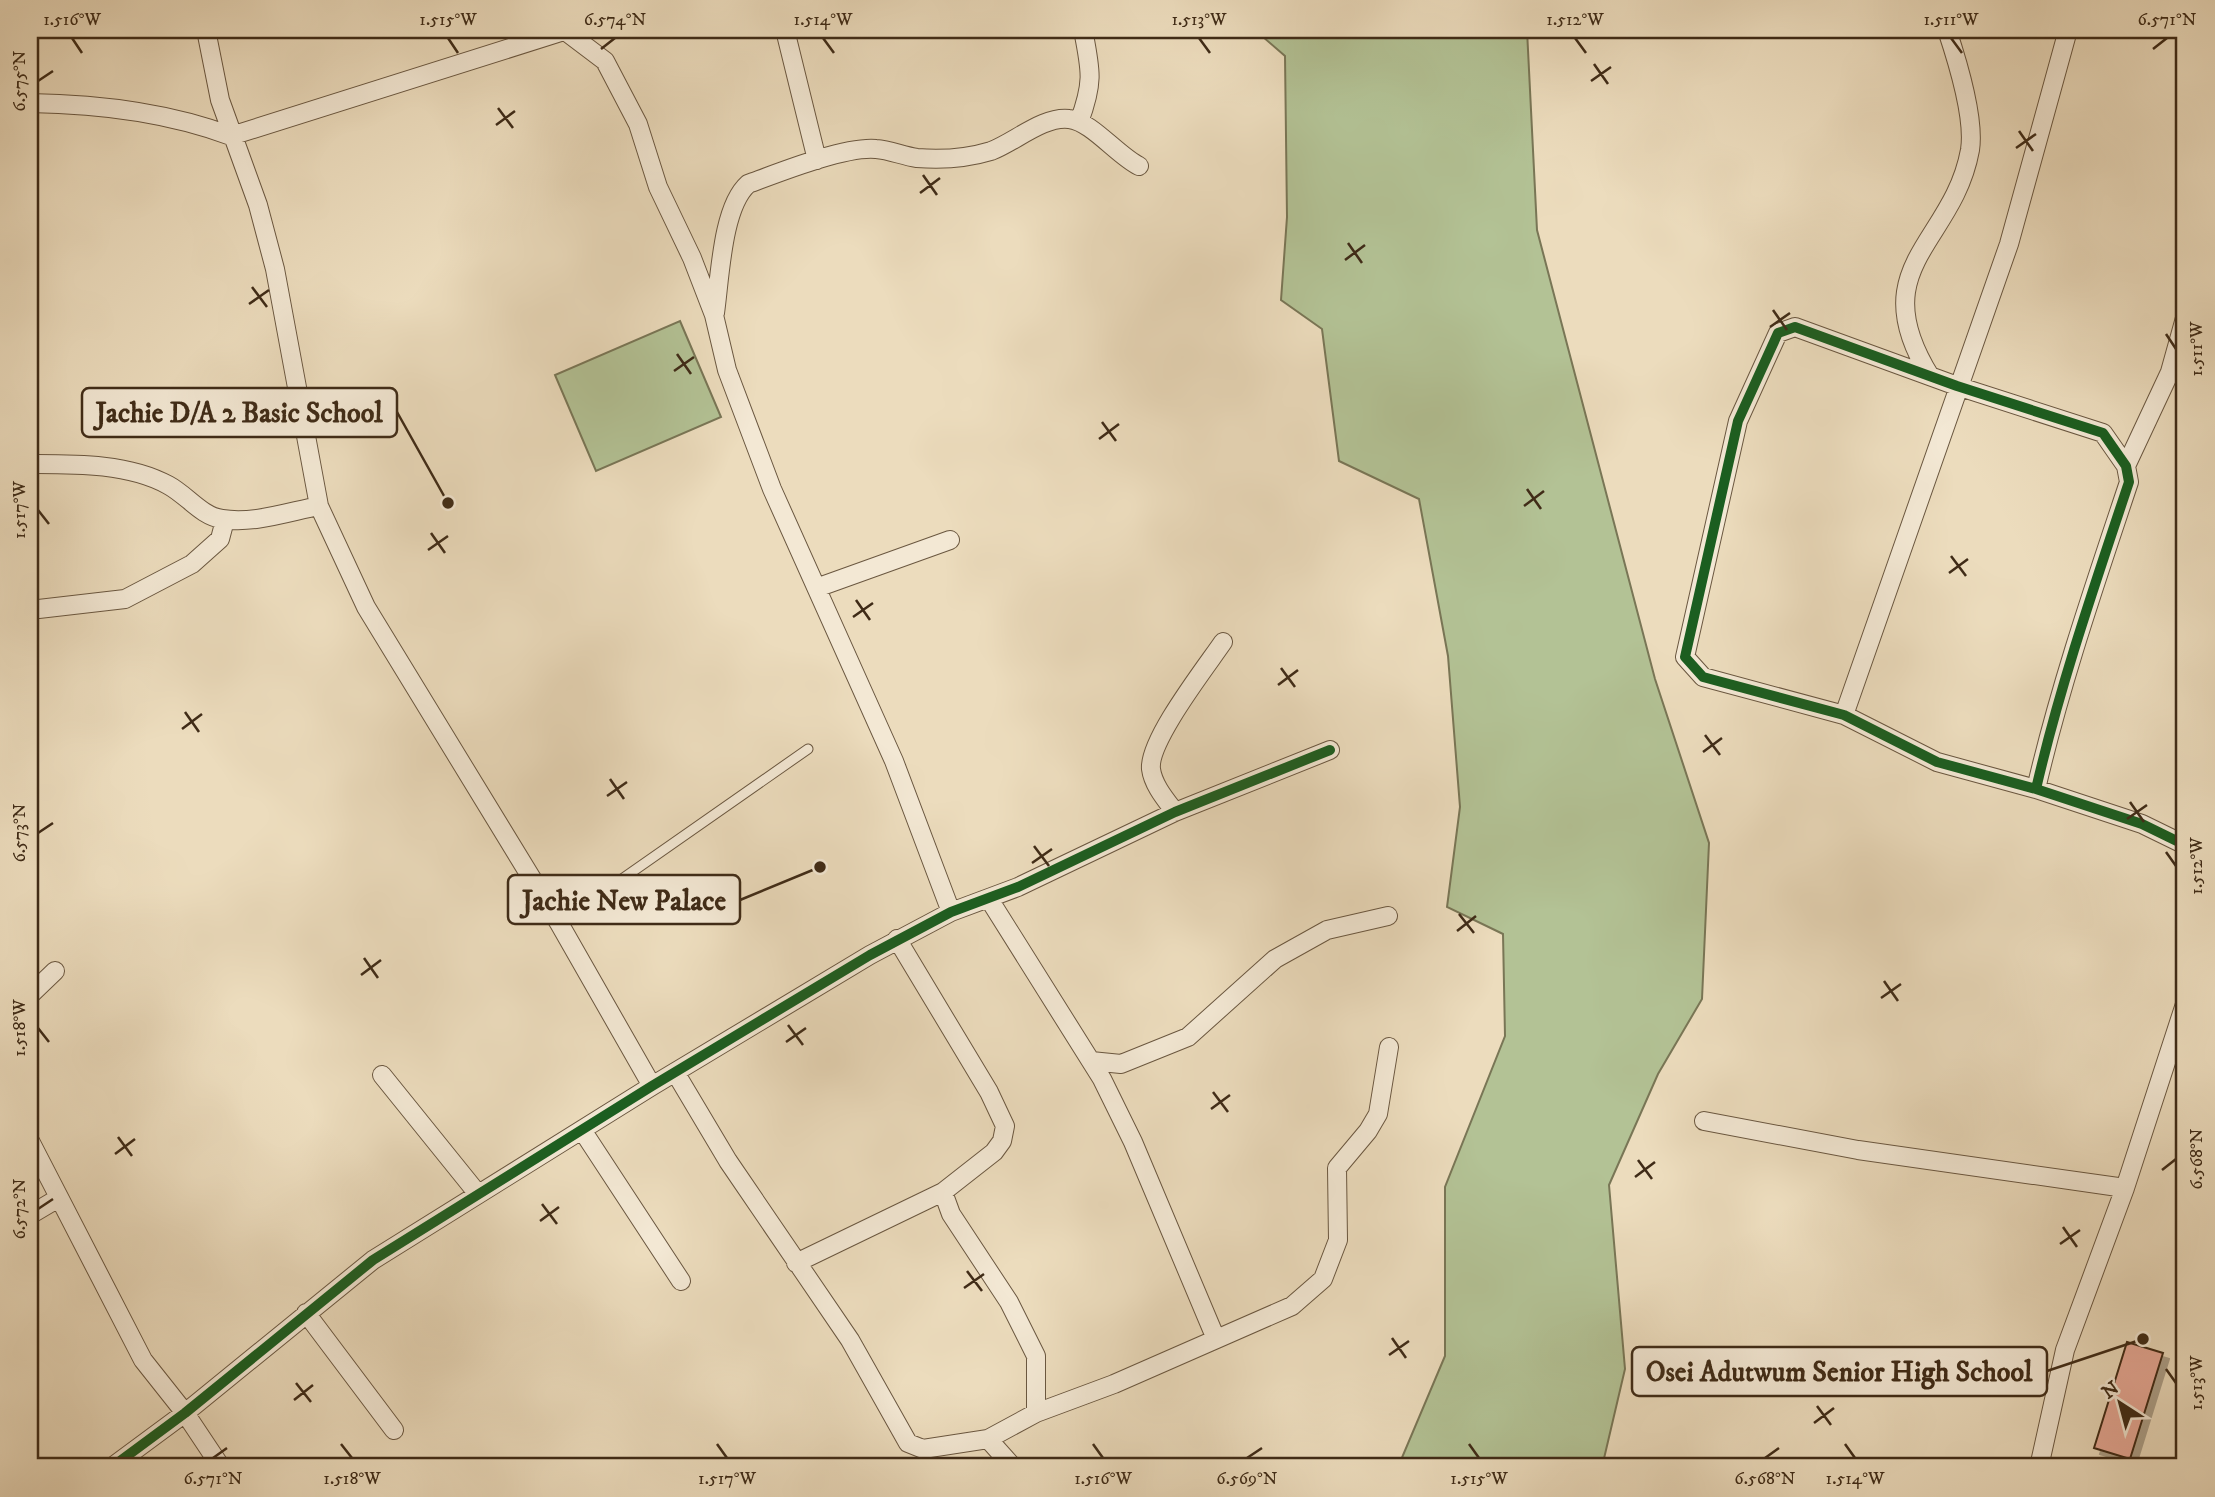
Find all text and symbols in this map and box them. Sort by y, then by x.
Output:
text: 1.516°W [43,9,101,31]
text: 1.515°W [419,9,477,31]
text: 6.574°N [584,9,646,31]
text: 1.514°W [794,9,853,31]
text: 1.513°W [1171,9,1227,31]
text: 1.512°W [1546,9,1604,31]
text: 1.511°W [1923,9,1979,31]
text: 6.571°N [2138,9,2197,31]
text: 6.575°N [9,50,31,112]
text: 1.511°W [2186,321,2208,377]
callout: Jachie D/A 2 Basic School [82,388,397,437]
text: Jachie D/A 2 Basic School [92,396,383,431]
text: 1.517°W [9,481,31,539]
text: 6.573°N [9,803,31,863]
text: 1.512°W [2186,837,2208,895]
callout: Jachie New Palace [508,875,740,924]
text: Jachie New Palace [519,884,726,919]
text: 1.518°W [9,999,31,1057]
text: 6.568°N [2186,1128,2208,1190]
text: 6.572°N [9,1178,31,1240]
callout: Osei Adutwum Senior High School [1632,1347,2047,1396]
text: Osei Adutwum Senior High School [1646,1355,2033,1390]
text: 1.513°W [2186,1355,2208,1411]
north arrow [2086,1368,2156,1438]
text: N [2098,1376,2124,1404]
text: 6.571°N [184,1468,243,1490]
text: 1.518°W [323,1468,381,1490]
text: 1.517°W [698,1468,756,1490]
text: 1.516°W [1074,1468,1132,1490]
text: 6.569°N [1216,1468,1278,1490]
text: 1.515°W [1450,1468,1508,1490]
text: 6.568°N [1734,1468,1796,1490]
text: 1.514°W [1826,1468,1885,1490]

